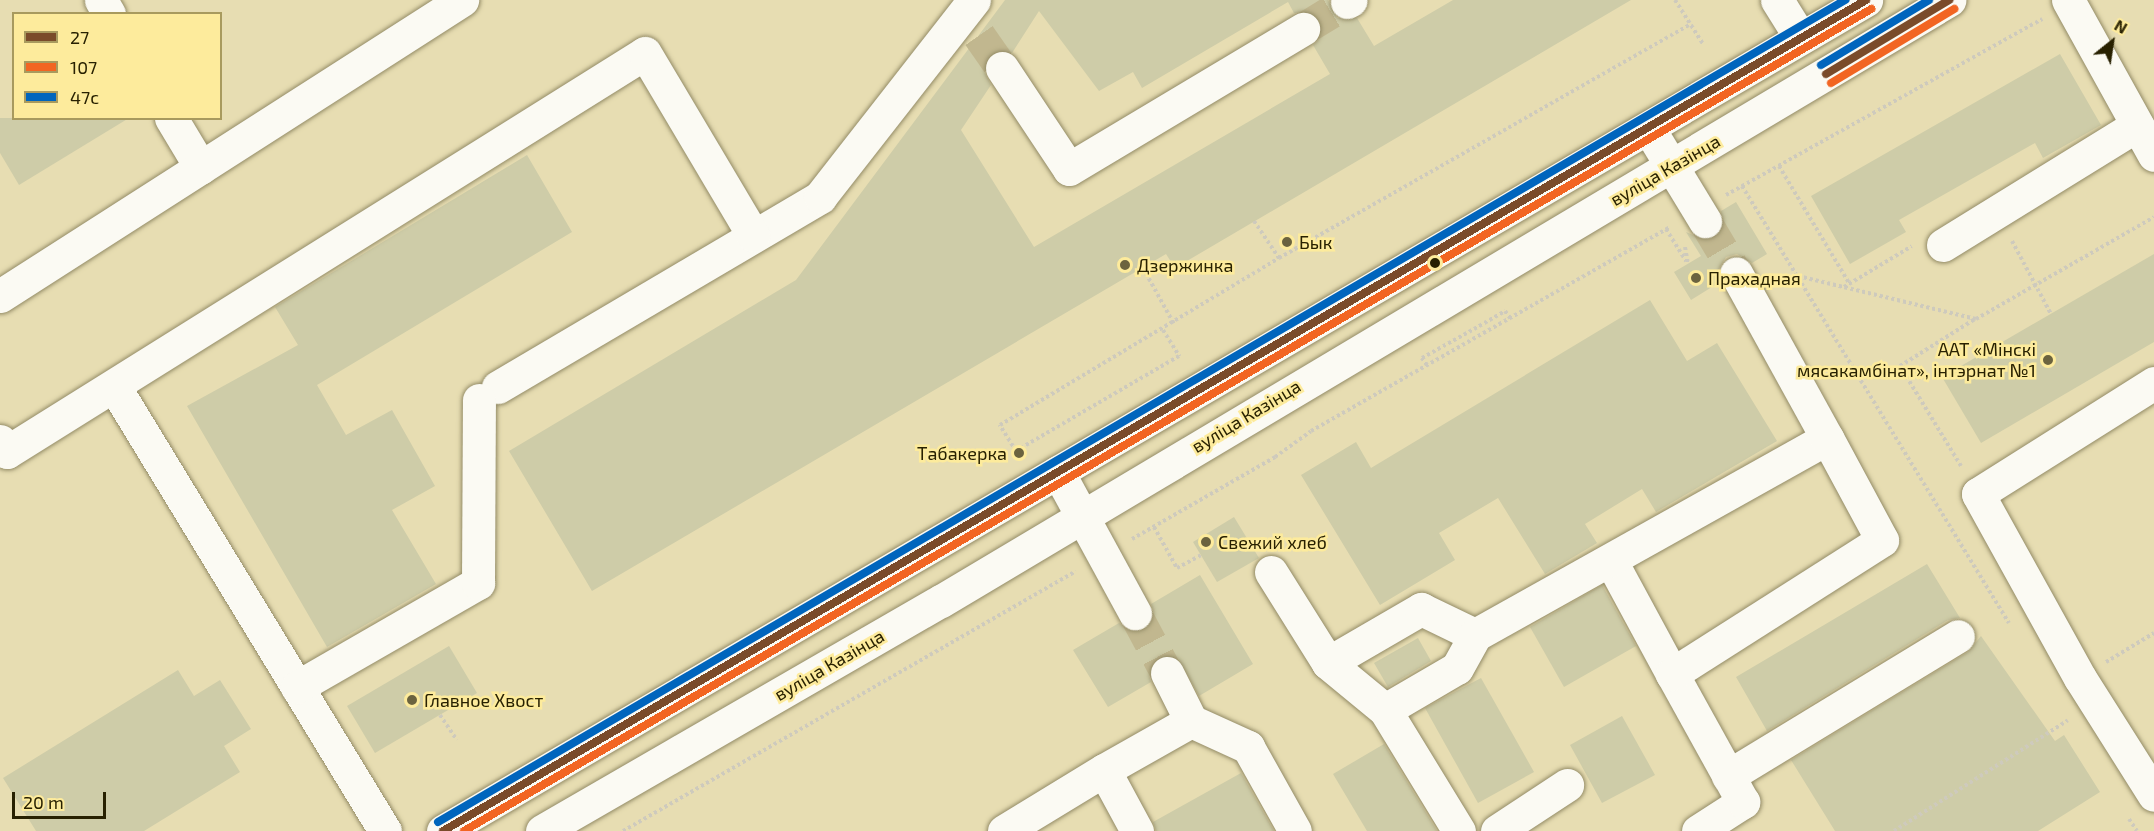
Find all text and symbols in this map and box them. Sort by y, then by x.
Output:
legend [12,12,222,120]
north arrow [2082,12,2142,72]
text: N [2111,15,2131,37]
text: 27 [70,26,89,48]
text: 107 [70,56,97,78]
text: 47с [70,86,99,108]
street label: вуліца Казінца [1606,130,1724,210]
place label: Бык [1299,231,1332,253]
marker: Бык [1280,235,1294,249]
place label: Дзержинка [1137,254,1233,276]
unlabelled marker [1429,257,1441,269]
marker: Дзержинка [1118,258,1132,272]
place label: Прахадная [1708,267,1801,289]
marker: Прахадная [1689,271,1703,285]
place label: ААТ «Мінскі мясакамбінат», інтэрнат №1 [1797,339,2036,382]
marker: ААТ «Мінскі мясакамбінат», інтэрнат №1 [2041,353,2055,367]
street label: вуліца Казінца [1188,375,1304,457]
place label: Табакерка [917,442,1007,464]
marker: Табакерка [1012,446,1026,460]
place label: Свежий хлеб [1218,531,1327,553]
marker: Свежий хлеб [1199,535,1213,549]
street label: вуліца Казінца [770,625,888,705]
place label: Главное Хвост [424,689,543,711]
marker: Главное Хвост [405,693,419,707]
scale bar [15,780,110,818]
text: 20 m [23,791,64,813]

